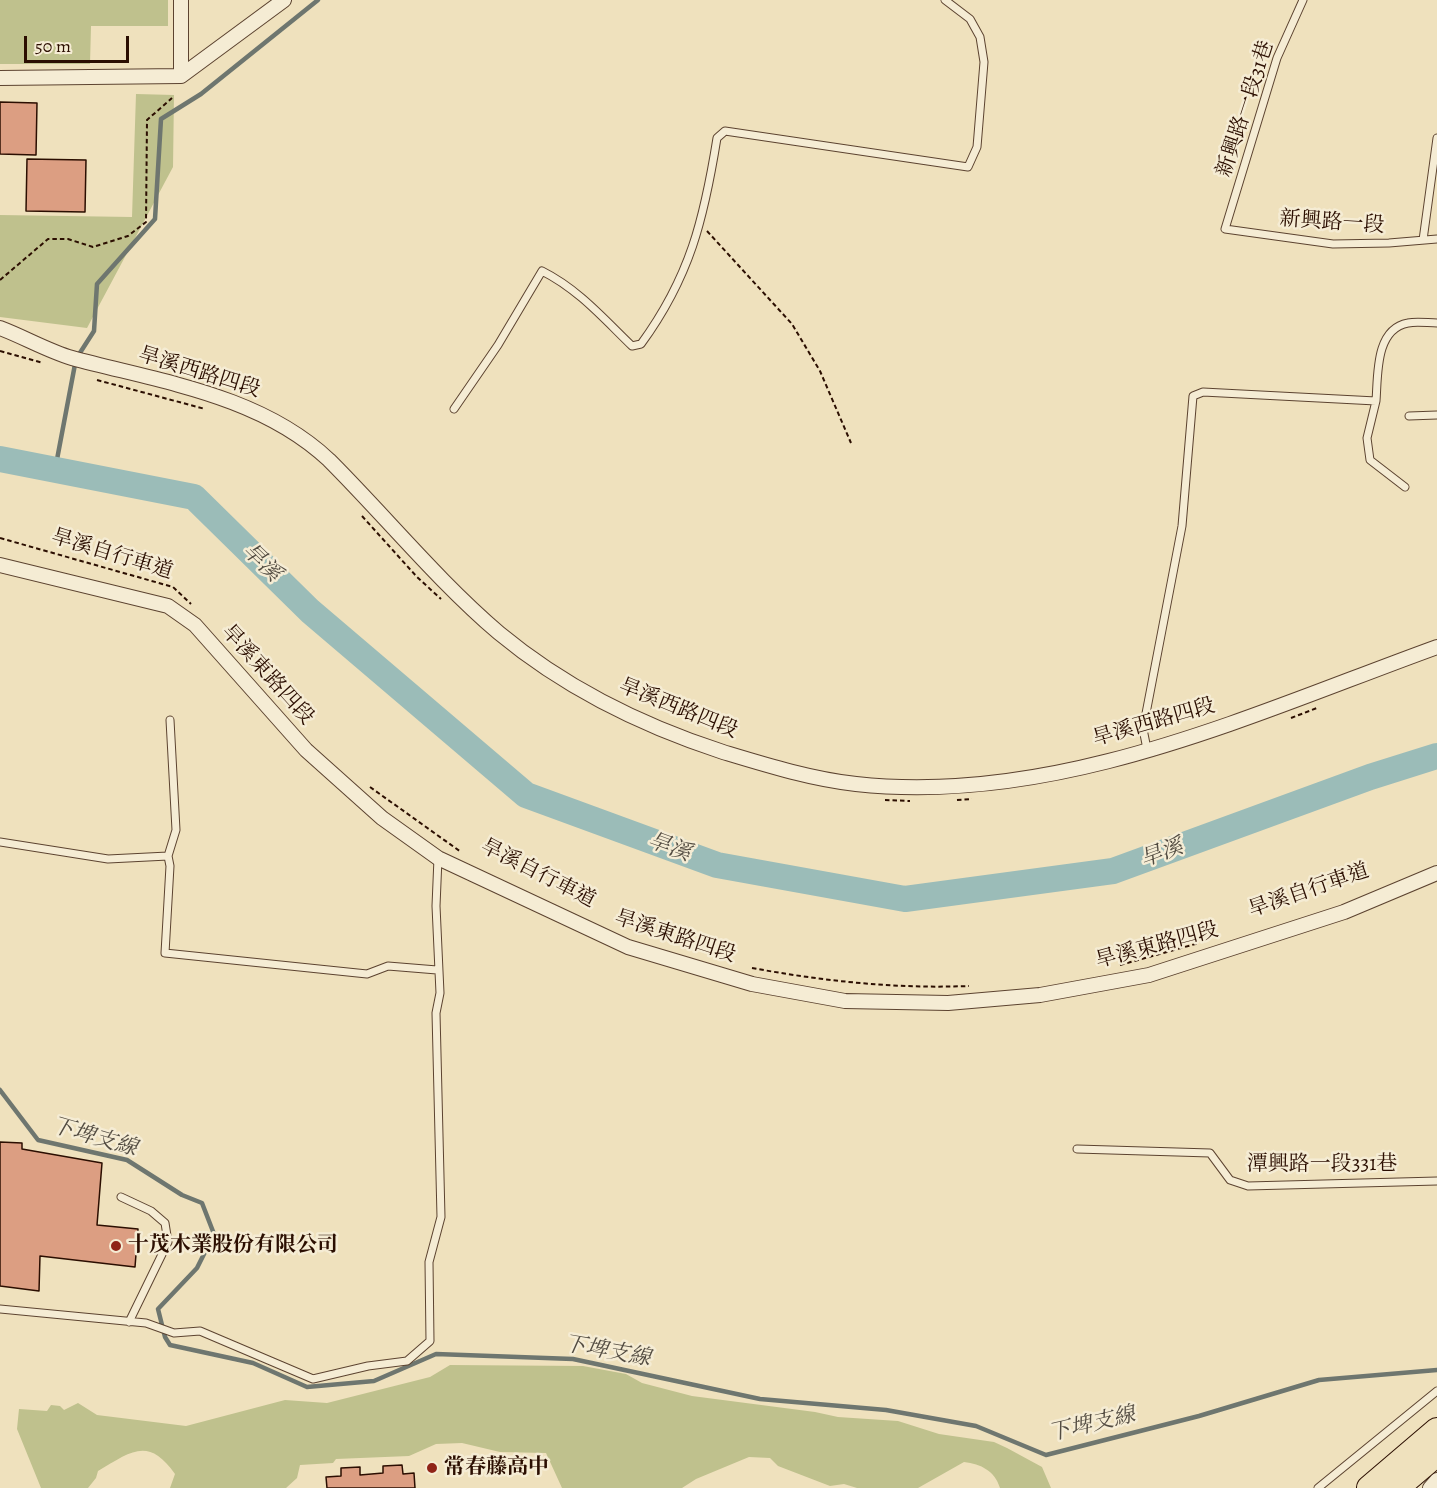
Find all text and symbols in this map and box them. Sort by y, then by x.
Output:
scale bar [27,24,132,62]
text: 50 m [35,34,71,58]
street label: 新興路一段31巷 [1212,38,1280,180]
street label: 新興路一段 [1279,207,1385,239]
street label: 旱溪西路四段 [135,343,263,403]
street label: 旱溪自行車道 [48,525,176,585]
water label: 旱溪 [236,538,286,588]
street label: 旱溪東路四段 [215,620,319,730]
street label: 旱溪西路四段 [615,674,741,744]
street label: 旱溪西路四段 [1090,694,1218,752]
water label: 旱溪 [644,828,694,868]
street label: 旱溪自行車道 [476,834,600,914]
water label: 旱溪 [1137,834,1187,874]
street label: 旱溪自行車道 [1245,859,1373,923]
street label: 旱溪東路四段 [611,906,739,968]
street label: 旱溪東路四段 [1093,918,1221,974]
water label: 下埤支線 [48,1113,140,1163]
street label: 潭興路一段331巷 [1247,1152,1397,1178]
place label: 十茂木業股份有限公司 [128,1233,338,1259]
marker: 十茂木業股份有限公司 [109,1239,123,1253]
water label: 下埤支線 [561,1331,653,1373]
water label: 下埤支線 [1046,1402,1138,1448]
place label: 常春藤高中 [444,1455,549,1481]
marker: 常春藤高中 [425,1461,439,1475]

